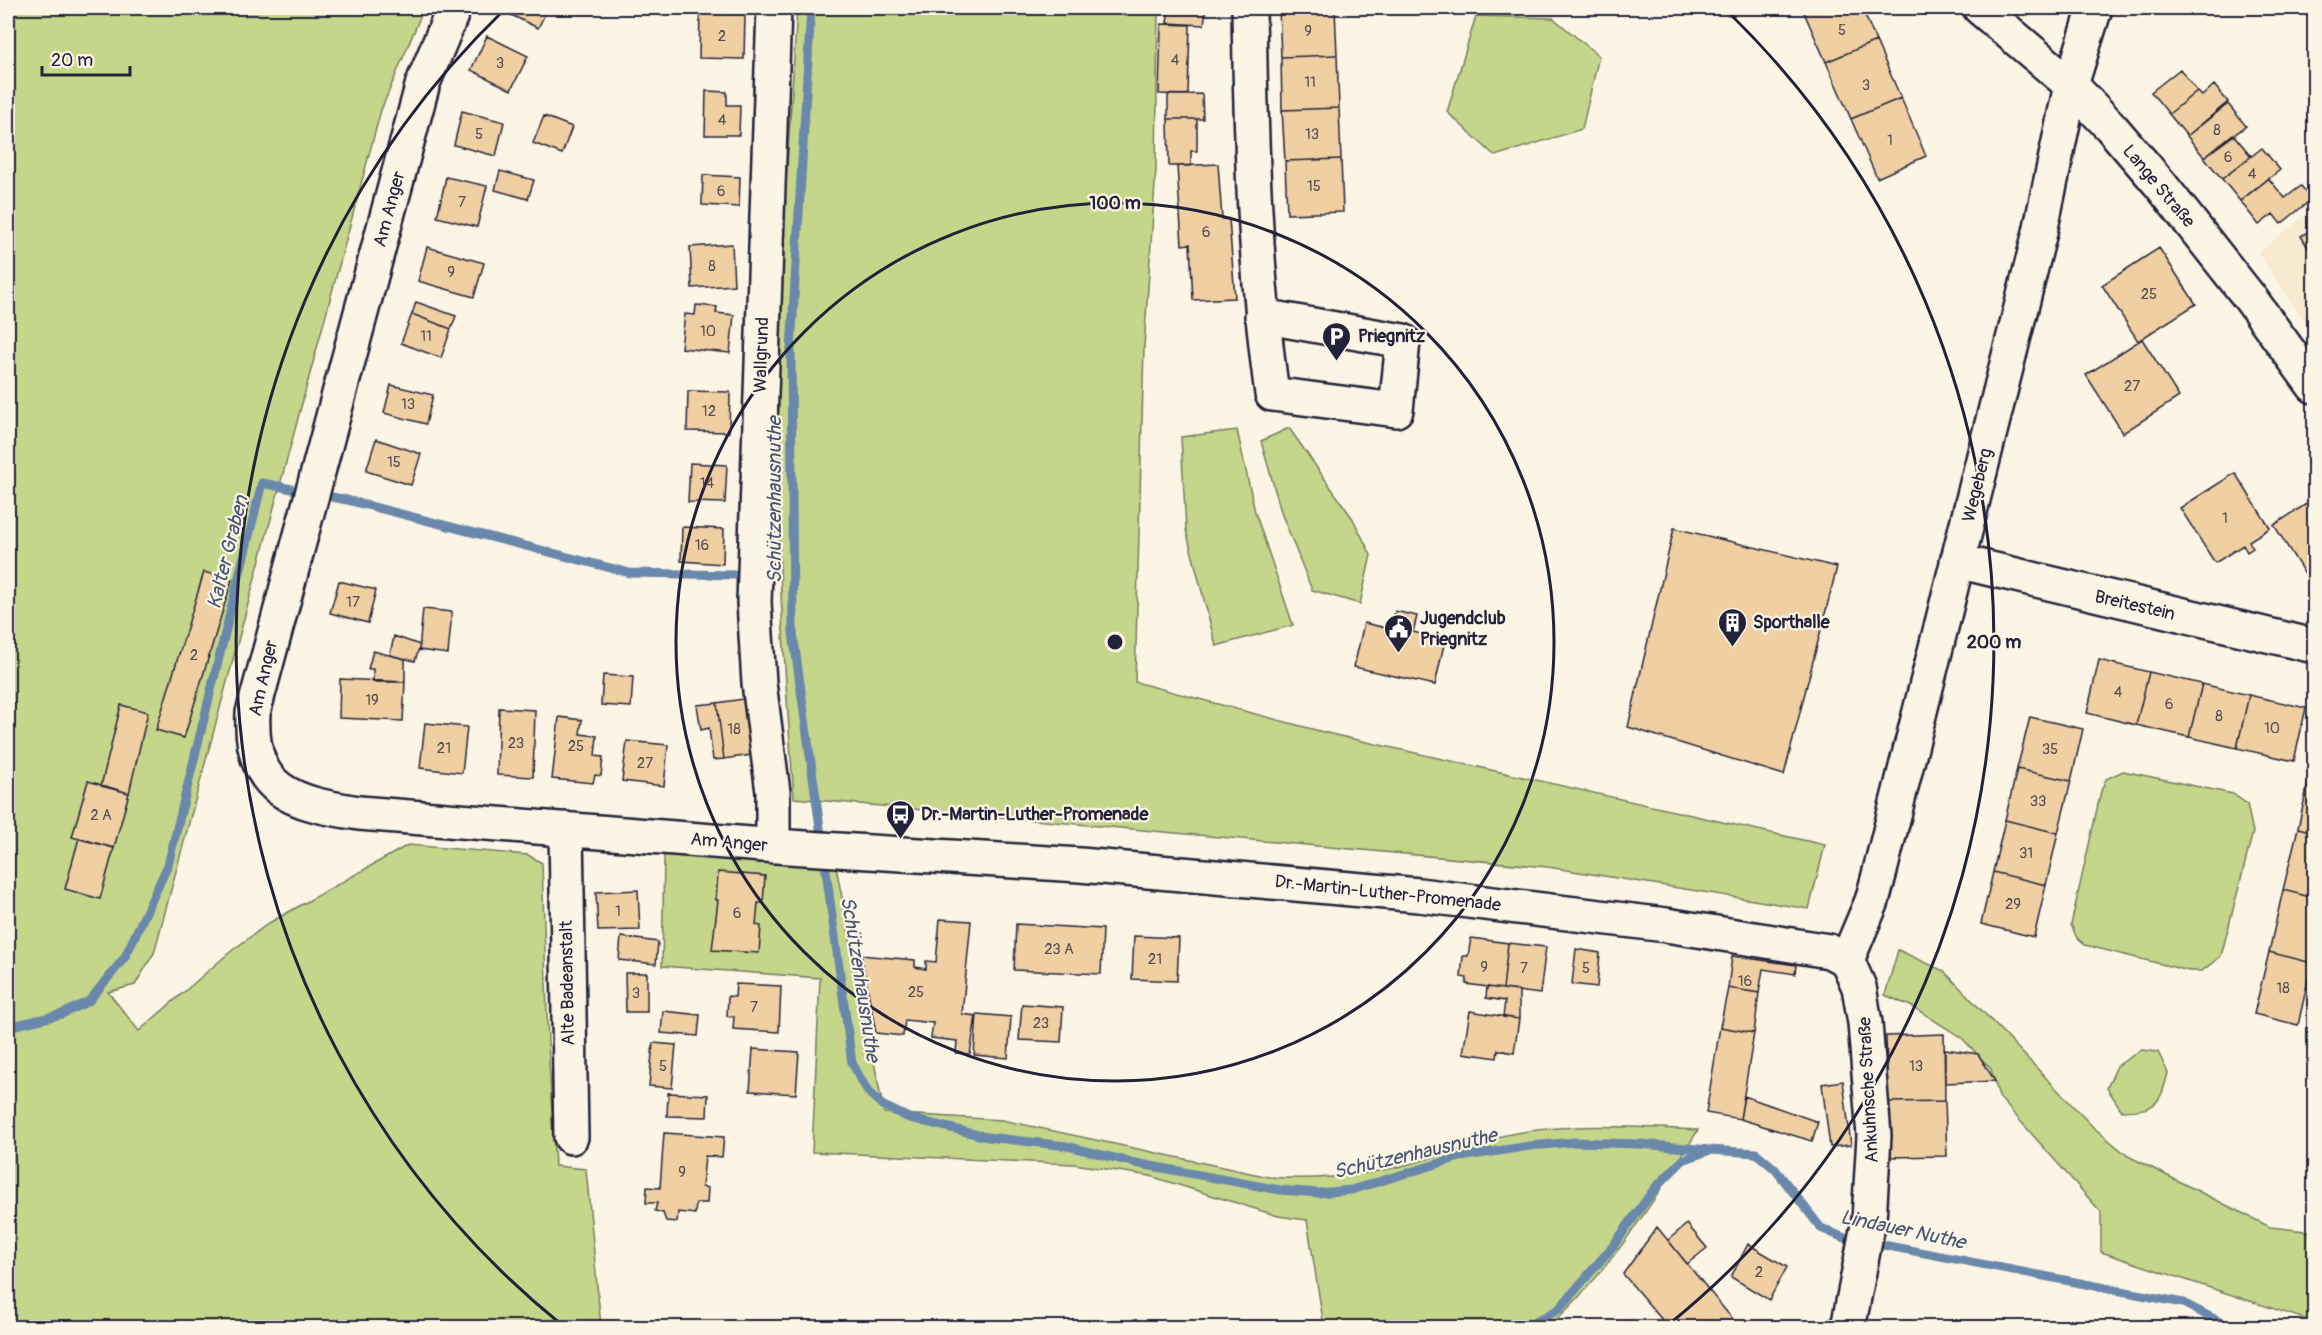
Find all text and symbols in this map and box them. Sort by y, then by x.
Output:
house number: 5 [1838,21,1846,40]
house number: 9 [1304,22,1312,41]
house number: 2 [718,27,726,46]
scale bar [42,39,130,77]
text: 20 m [51,49,93,72]
house number: 4 [1171,51,1180,70]
house number: 3 [496,54,504,73]
house number: 11 [1304,73,1316,92]
house number: 3 [1862,76,1870,95]
house number: 4 [718,111,727,130]
house number: 8 [2213,121,2221,140]
house number: 5 [475,125,483,144]
house number: 13 [1305,125,1319,144]
house number: 1 [1887,131,1893,150]
street label: Lange Straße [2117,140,2200,233]
house number: 6 [2224,148,2232,167]
house number: 4 [2248,165,2257,184]
street label: Am Anger [368,168,411,250]
house number: 15 [1307,177,1321,196]
house number: 6 [717,182,725,201]
text: 100 m [1089,192,1141,215]
house number: 7 [458,193,466,212]
house number: 6 [1202,223,1210,242]
house number: 8 [708,257,716,276]
house number: 9 [447,263,455,282]
house number: 25 [2141,285,2157,304]
street label: Wallgrund [749,317,774,393]
parking icon: Priegnitz [1321,320,1353,362]
house number: 10 [700,322,716,341]
place label: Priegnitz [1358,325,1426,348]
house number: 11 [420,327,432,346]
house number: 27 [2124,377,2140,396]
house number: 13 [401,395,415,414]
house number: 12 [702,402,716,421]
water label: Schützenhausnuthe [762,414,787,583]
street label: Wegeberg [1957,446,1998,524]
house number: 15 [387,453,401,472]
house number: 14 [700,474,715,493]
water label: Kalter Graben [201,491,254,611]
house number: 1 [2222,509,2228,528]
house number: 16 [695,536,709,555]
street label: Breitestein [2092,585,2177,626]
house number: 17 [346,593,360,612]
building icon: Sporthalle [1716,606,1748,648]
place label: Jugendclub Priegnitz [1420,607,1506,651]
place label: Sporthalle [1753,611,1831,634]
public building icon: Jugendclub Priegnitz [1383,612,1415,654]
text: 200 m [1967,631,2021,654]
centre of rings [1105,632,1125,652]
street label: Am Anger [244,637,284,718]
house number: 2 [190,646,198,665]
house number: 4 [2114,683,2123,702]
house number: 19 [365,691,379,710]
house number: 6 [2165,695,2173,714]
house number: 8 [2215,707,2223,726]
house number: 10 [2264,719,2280,738]
house number: 18 [727,720,741,739]
house number: 23 [508,734,524,753]
house number: 25 [568,737,584,756]
house number: 21 [437,739,451,758]
house number: 35 [2042,740,2058,759]
house number: 27 [637,754,653,773]
house number: 33 [2030,792,2046,811]
bus stop icon: Dr.-Martin-Luther-Promenade [884,798,916,840]
place label: Dr.-Martin-Luther-Promenade [921,803,1149,826]
house number: 2 A [90,806,112,825]
street label: Am Anger [689,828,769,857]
house number: 31 [2019,844,2033,863]
street label: Dr.-Martin-Luther-Promenade [1274,870,1502,917]
water label: Schützenhausnuthe [835,895,886,1066]
house number: 29 [2005,895,2021,914]
house number: 1 [615,902,621,921]
house number: 6 [733,904,741,923]
street label: Alte Badeanstalt [555,919,580,1046]
house number: 23 A [1044,940,1074,959]
house number: 21 [1148,950,1162,969]
house number: 9 [1480,958,1488,977]
house number: 7 [1520,959,1528,978]
house number: 5 [1582,959,1590,978]
house number: 16 [1738,972,1752,991]
house number: 18 [2276,979,2290,998]
house number: 25 [908,983,924,1002]
house number: 3 [632,984,640,1003]
house number: 7 [750,998,758,1017]
house number: 23 [1033,1014,1049,1033]
street label: Ankuhnsche Straße [1853,1016,1884,1164]
house number: 5 [659,1057,667,1076]
house number: 13 [1909,1057,1923,1076]
water label: Schützenhausnuthe [1331,1122,1501,1184]
house number: 9 [678,1163,686,1182]
water label: Lindauer Nuthe [1838,1204,1970,1255]
house number: 2 [1755,1263,1763,1282]

